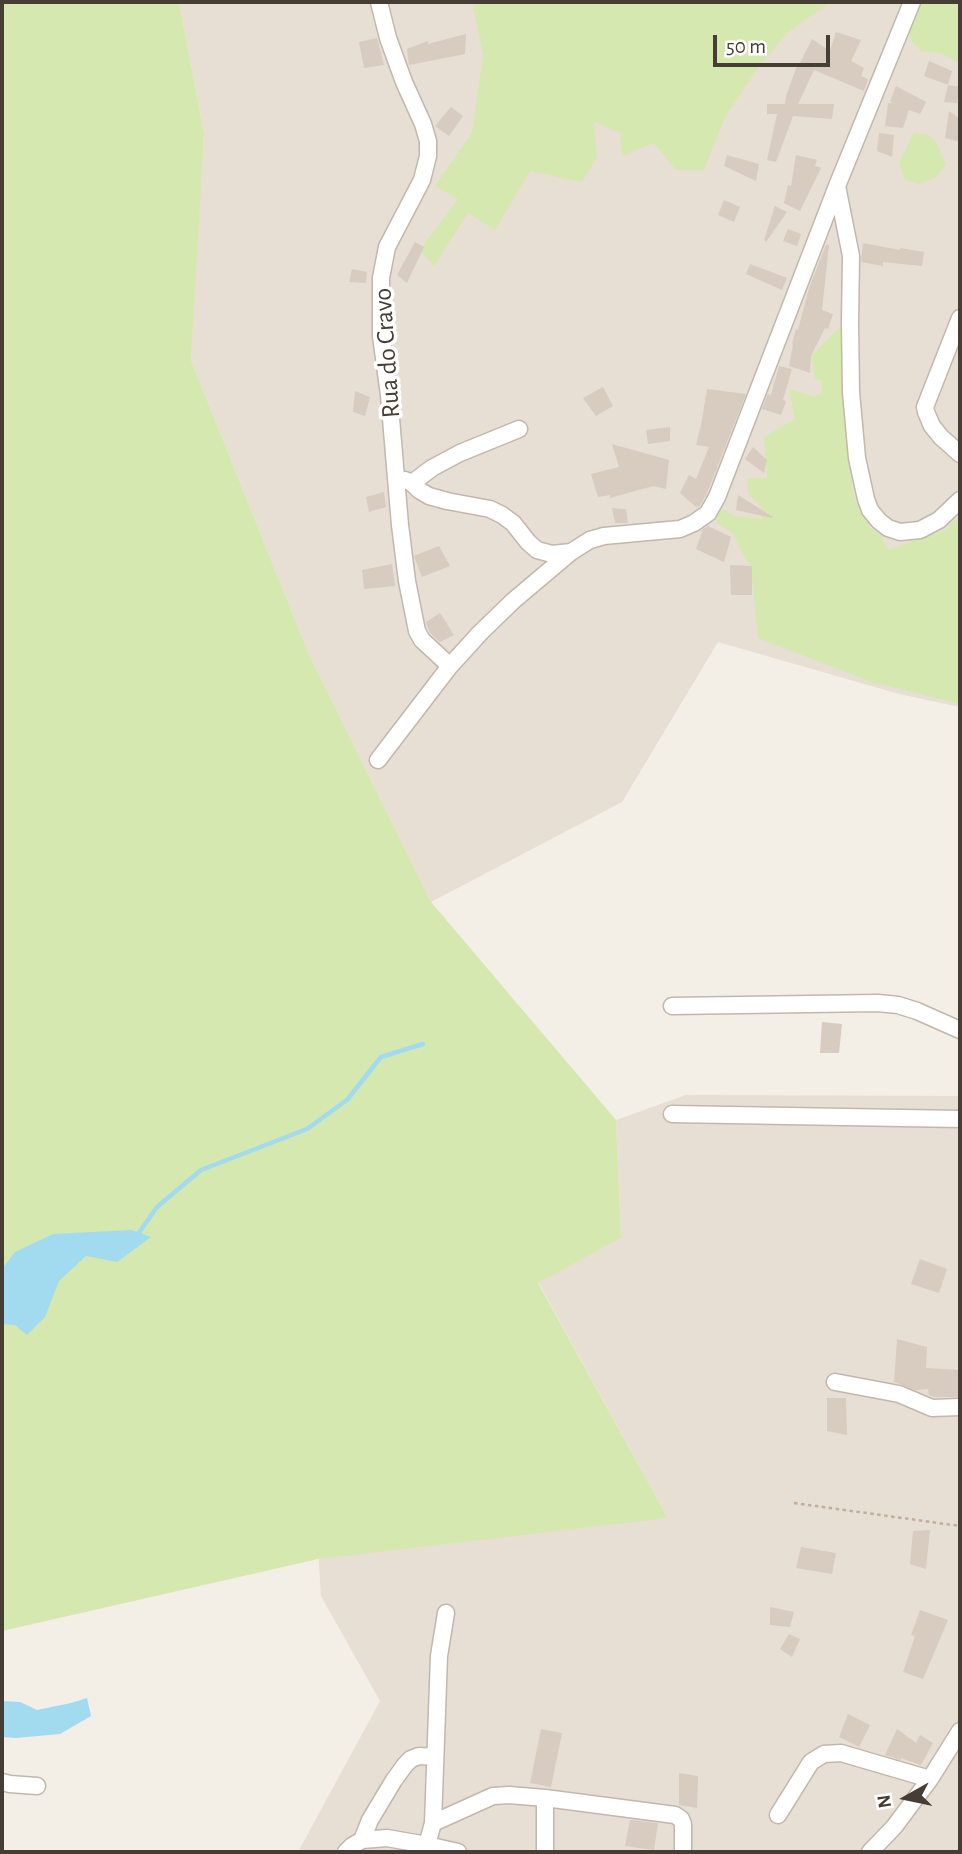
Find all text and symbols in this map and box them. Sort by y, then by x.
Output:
scale bar [717,21,834,65]
text: 50 m [726,36,766,57]
street label: Rua do Cravo [367,287,407,419]
north arrow [871,1763,941,1833]
text: N [874,1793,895,1809]

